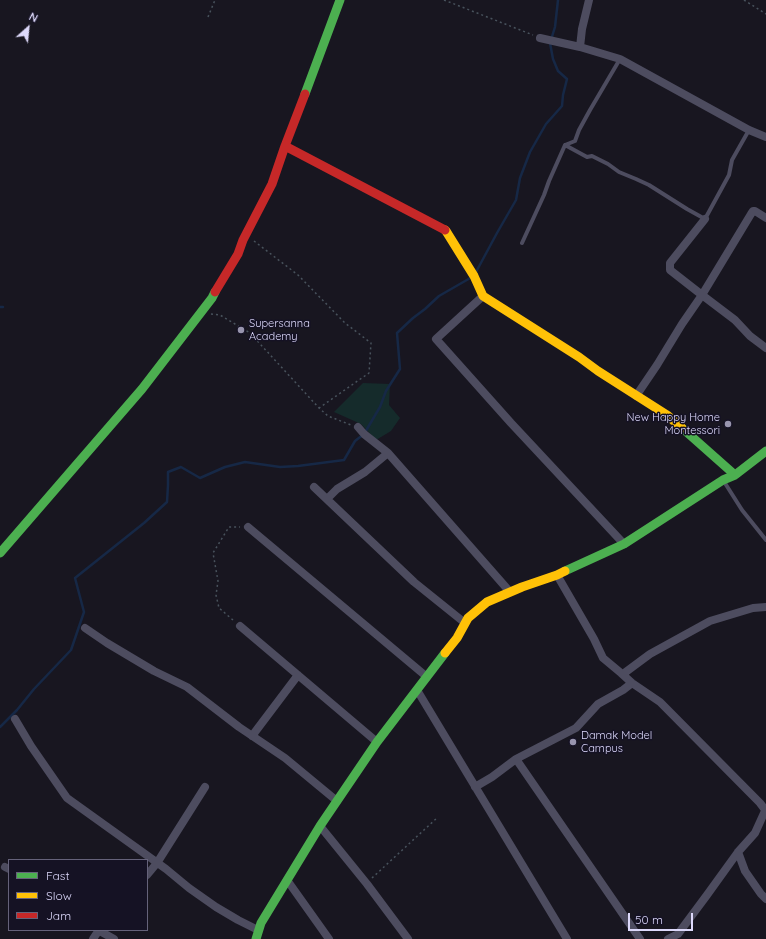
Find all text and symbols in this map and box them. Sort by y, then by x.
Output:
north arrow [8,8,48,48]
text: N [27,9,40,25]
place label: Supersanna Academy [249,317,310,343]
marker: Supersanna Academy [236,325,246,335]
place label: New Happy Home Montessori [627,411,720,437]
marker: New Happy Home Montessori [723,419,733,429]
place label: Damak Model Campus [581,729,652,755]
marker: Damak Model Campus [568,737,578,747]
legend [8,859,148,931]
text: Fast [46,868,70,883]
text: Slow [46,888,72,903]
scale bar [630,905,695,931]
text: Jam [46,908,71,923]
text: 50 m [635,912,663,927]

